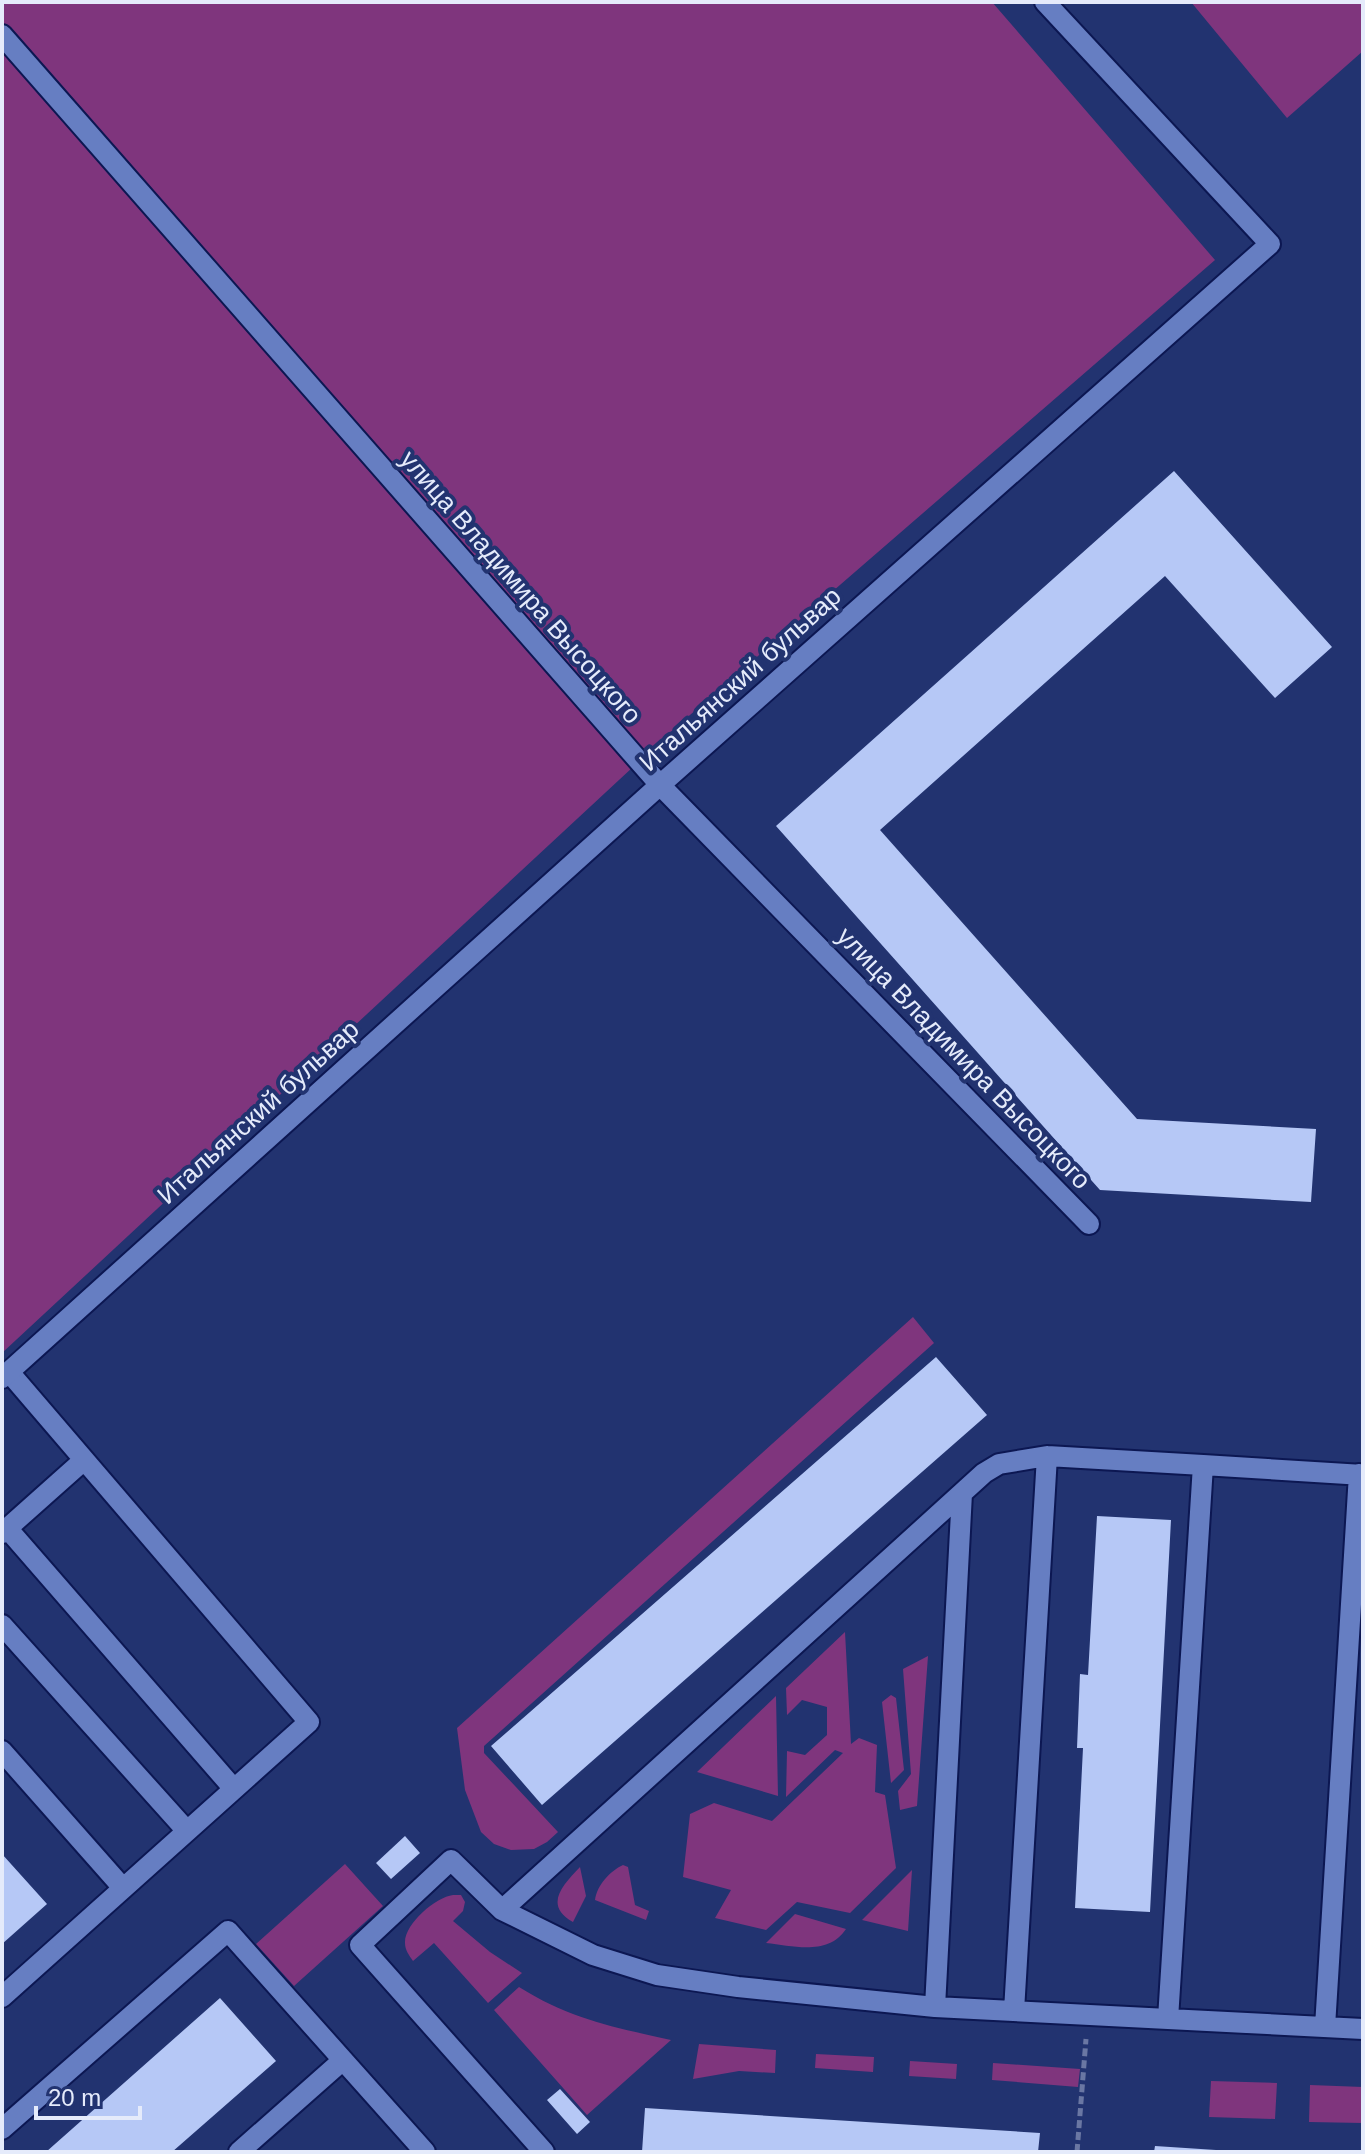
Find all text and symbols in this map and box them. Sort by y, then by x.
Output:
street label: улица Владимира Высоцкого [394,444,648,730]
street label: Итальянский бульвар [633,581,847,777]
street label: улица Владимира Высоцкого [831,921,1097,1195]
street label: Итальянский бульвар [151,1014,365,1210]
scale bar [36,2070,140,2120]
text: 20 m [48,2084,101,2111]

